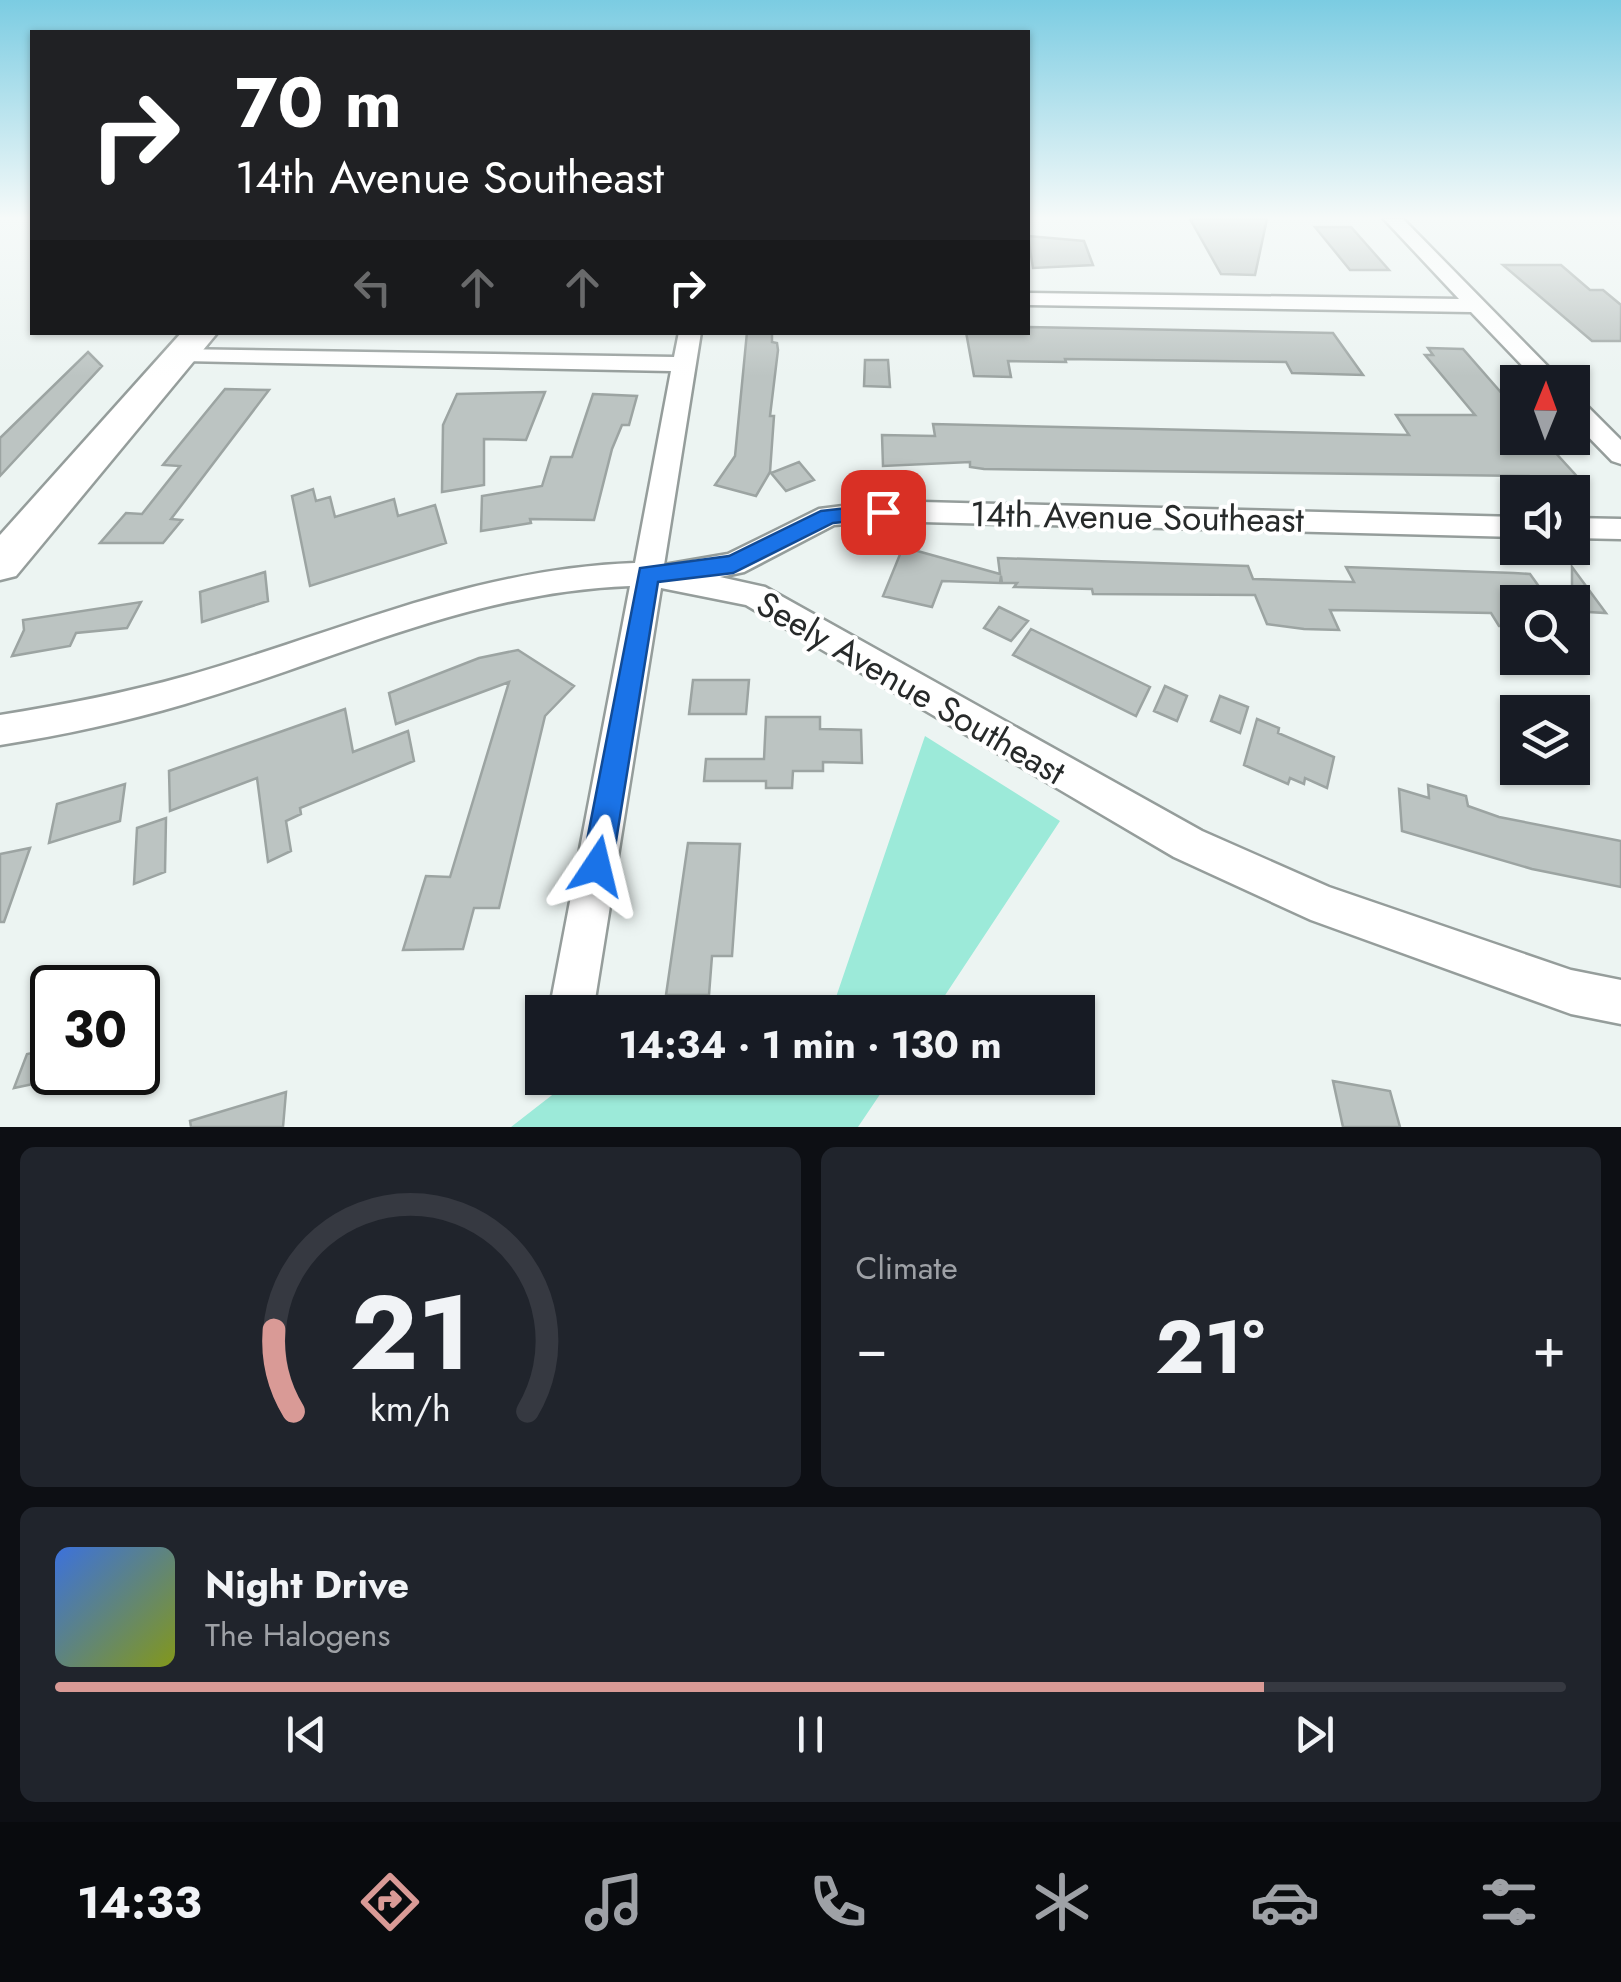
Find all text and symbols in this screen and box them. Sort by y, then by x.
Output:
text: 70 m [235,52,402,153]
icon: right [70,70,200,200]
text: 14th Avenue Southeast [235,145,664,210]
icon: left [345,260,400,315]
icon: ahead [450,260,505,315]
icon: ahead [555,260,610,315]
icon: right [660,260,715,315]
north arrow [1500,365,1590,455]
map controls [1500,365,1590,785]
pin [841,470,926,555]
button: sound [1500,475,1590,565]
icon: arrive [856,485,911,540]
street label: 14th Avenue Southeast [970,489,1305,545]
street label: Seely Avenue Southeast [747,579,1075,797]
button: search [1500,585,1590,675]
button: layers [1500,695,1590,785]
position arrow [545,814,649,918]
speed limit sign: 30 [30,965,160,1095]
text: 14:34 · 1 min · 130 m [618,1017,1002,1072]
text: Climate [856,1245,958,1291]
text: 21 [350,1258,471,1408]
text: 21° [1155,1293,1265,1401]
text: − [856,1308,888,1388]
text: + [1532,1308,1566,1388]
text: km/h [370,1383,451,1434]
text: Night Drive [205,1557,409,1612]
text: The Halogens [205,1612,390,1658]
icon: previous [279,1707,334,1762]
icon: pause [783,1707,838,1762]
icon: next [1287,1707,1342,1762]
icon: directions [355,1867,425,1937]
icon: music [579,1867,649,1937]
icon: phone [803,1867,873,1937]
icon: climate [1027,1867,1097,1937]
icon: car [1250,1867,1320,1937]
icon: filters [1474,1867,1544,1937]
text: 14:33 [77,1870,202,1935]

